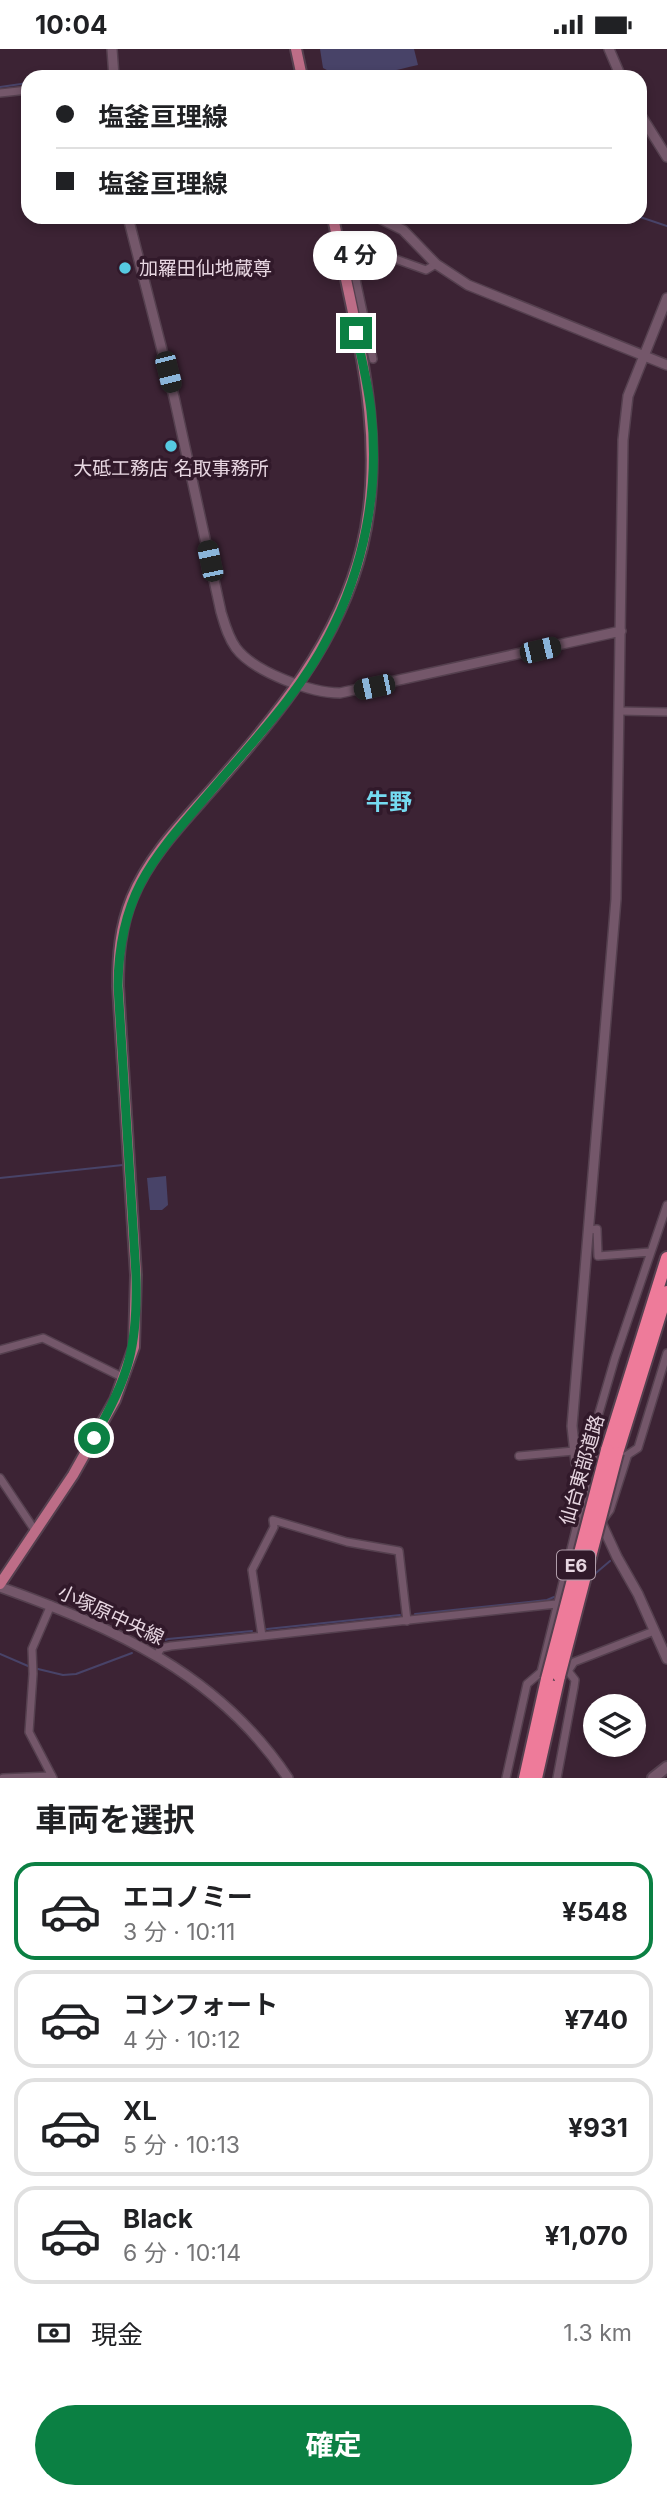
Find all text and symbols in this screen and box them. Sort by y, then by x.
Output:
text: 10:04 [35,9,108,40]
text: 塩釜亘理線 [98,101,228,132]
text: 塩釜亘理線 [98,168,228,199]
callout: 4 分 [314,231,398,281]
text: 4 分 [333,241,377,269]
place label: 加羅田仙地蔵尊 [139,257,272,280]
marker: 加羅田仙地蔵尊 [117,260,133,276]
route end [340,317,372,349]
car [153,349,184,395]
marker: 大砥工務店 名取事務所 [163,438,179,454]
place label: 大砥工務店 名取事務所 [73,457,269,480]
car [196,538,225,584]
car [518,635,563,665]
car [352,672,397,702]
district label: 牛野 [366,788,412,816]
street label: 仙台東部道路 [555,1412,609,1528]
route start [78,1422,110,1454]
road number: E6 [557,1551,595,1580]
street label: 小塚原中央線 [54,1580,168,1650]
map controls [583,1694,646,1757]
button: layers [583,1694,646,1757]
text: 車両を選択 [35,1800,195,1839]
icon: car [39,1880,102,1943]
text: エコノミー [123,1881,253,1912]
text: ¥548 [562,1896,628,1927]
text: 3 分 · 10:11 [123,1918,235,1946]
icon: car [39,1988,102,2051]
text: コンフォート [123,1989,278,2020]
text: ¥740 [564,2004,628,2035]
text: 4 分 · 10:12 [123,2026,241,2054]
text: XL [123,2095,157,2126]
icon: car [39,2096,102,2159]
text: ¥931 [568,2112,628,2143]
text: 5 分 · 10:13 [123,2131,240,2159]
text: Black [123,2203,193,2234]
icon: car [39,2204,102,2267]
text: ¥1,070 [545,2220,628,2251]
text: 6 分 · 10:14 [123,2239,241,2267]
icon: cash [35,2314,73,2352]
text: 現金 [91,2319,143,2350]
text: 1.3 km [563,2319,632,2347]
button: 確定 [35,2405,632,2485]

